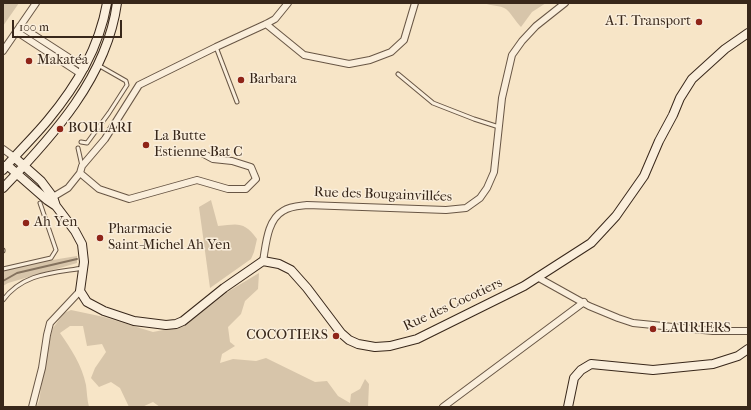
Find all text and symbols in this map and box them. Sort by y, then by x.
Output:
scale bar [14,12,124,38]
place label: A.T. Transport [605,14,691,30]
marker: A.T. Transport [694,17,704,27]
text: 100 m [19,20,49,34]
place label: Makatéa [37,53,88,69]
marker: Makatéa [24,56,34,66]
place label: Barbara [249,72,297,88]
marker: Barbara [236,75,246,85]
place label: BOULARI [68,121,132,137]
marker: BOULARI [55,124,65,134]
place label: La Butte Estienne Bat C [154,129,243,162]
marker: La Butte Estienne Bat C [141,140,151,150]
street label: Rue des Bougainvillées [314,184,452,206]
place label: Ah Yen [34,215,77,231]
marker: Ah Yen [21,218,31,228]
place label: Pharmacie Saint-Michel Ah Yen [108,222,230,254]
marker: Pharmacie Saint-Michel Ah Yen [95,233,105,243]
street label: Rue des Cocotiers [401,275,505,335]
place label: LAURIERS [661,321,731,337]
marker: LAURIERS [648,324,658,334]
place label: COCOTIERS [246,328,328,344]
marker: COCOTIERS [331,331,341,341]

